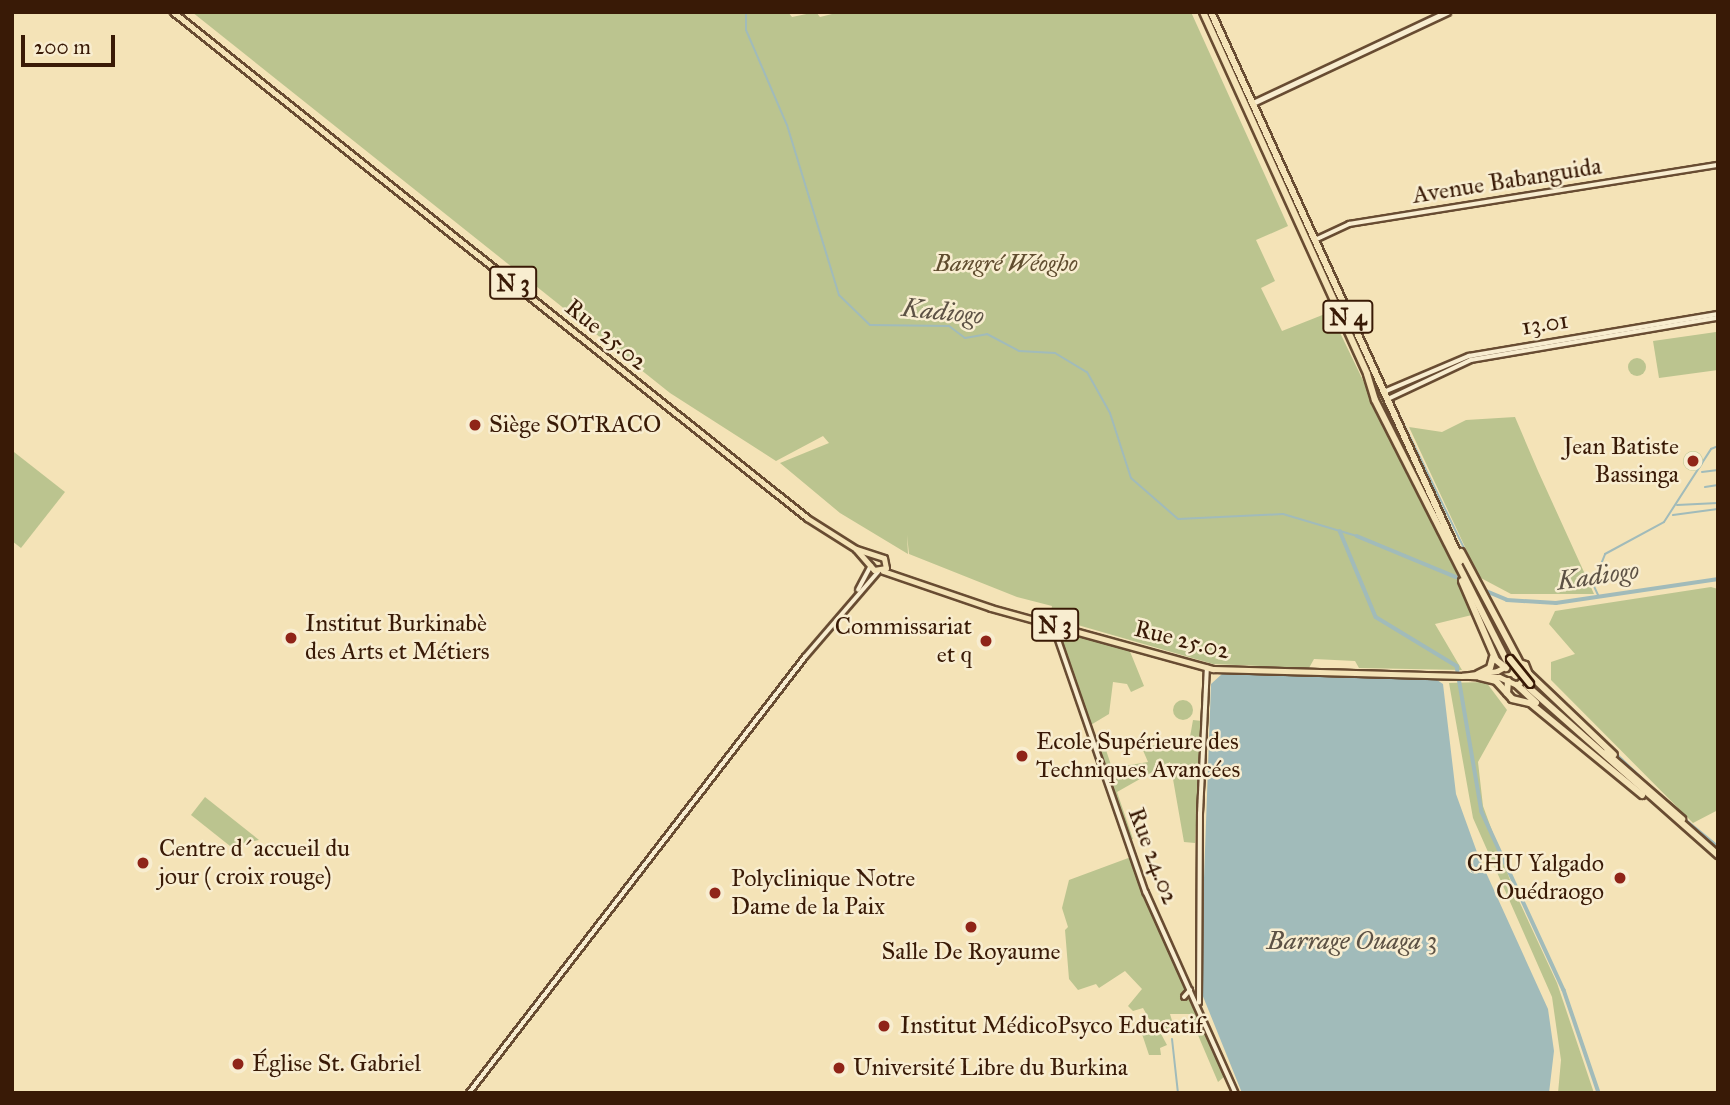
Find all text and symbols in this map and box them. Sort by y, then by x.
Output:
scale bar [24,21,119,65]
text: 200 m [34,34,91,60]
street label: Avenue Babanguida [1410,152,1604,210]
park label: Bangré Wéogho [934,250,1078,278]
road number: N 3 [489,264,538,302]
water label: Kadiogo [900,292,986,332]
street label: Rue 25.02 [559,293,653,377]
road number: N 4 [1322,298,1374,336]
street label: 13.01 [1519,306,1571,342]
place label: Siège SOTRACO [489,411,661,439]
marker: Siège SOTRACO [467,417,483,433]
place label: Jean Batiste Bassinga [1563,433,1679,489]
marker: Jean Batiste Bassinga [1685,453,1701,469]
water label: Kadiogo [1555,555,1641,597]
road number: N 3 [1030,606,1080,645]
place label: Institut Burkinabè des Arts et Métiers [305,610,489,666]
place label: Commissariat et q [835,613,972,669]
street label: Rue 25.02 [1131,614,1233,666]
marker: Institut Burkinabè des Arts et Métiers [283,630,299,646]
marker: Commissariat et q [978,633,994,649]
place label: Ecole Supérieure des Techniques Avancées [1036,728,1240,784]
marker: Ecole Supérieure des Techniques Avancées [1014,748,1030,764]
street label: Rue 24.02 [1121,804,1185,908]
place label: Centre d´accueil du jour ( croix rouge) [159,835,350,891]
place label: CHU Yalgado Ouédraogo [1467,850,1604,906]
marker: Centre d´accueil du jour ( croix rouge) [133,853,153,873]
place label: Polyclinique Notre Dame de la Paix [731,865,915,921]
marker: CHU Yalgado Ouédraogo [1610,868,1630,888]
marker: Polyclinique Notre Dame de la Paix [705,883,725,903]
marker: Salle De Royaume [963,919,979,935]
water label: Barrage Ouaga 3 [1267,925,1437,957]
place label: Salle De Royaume [881,938,1061,966]
place label: Institut MédicoPsyco Educatif [900,1012,1203,1040]
marker: Institut MédicoPsyco Educatif [874,1016,894,1036]
place label: Église St. Gabriel [252,1050,421,1078]
place label: Université Libre du Burkina [853,1054,1128,1082]
marker: Église St. Gabriel [230,1056,246,1072]
marker: Université Libre du Burkina [831,1060,847,1076]

